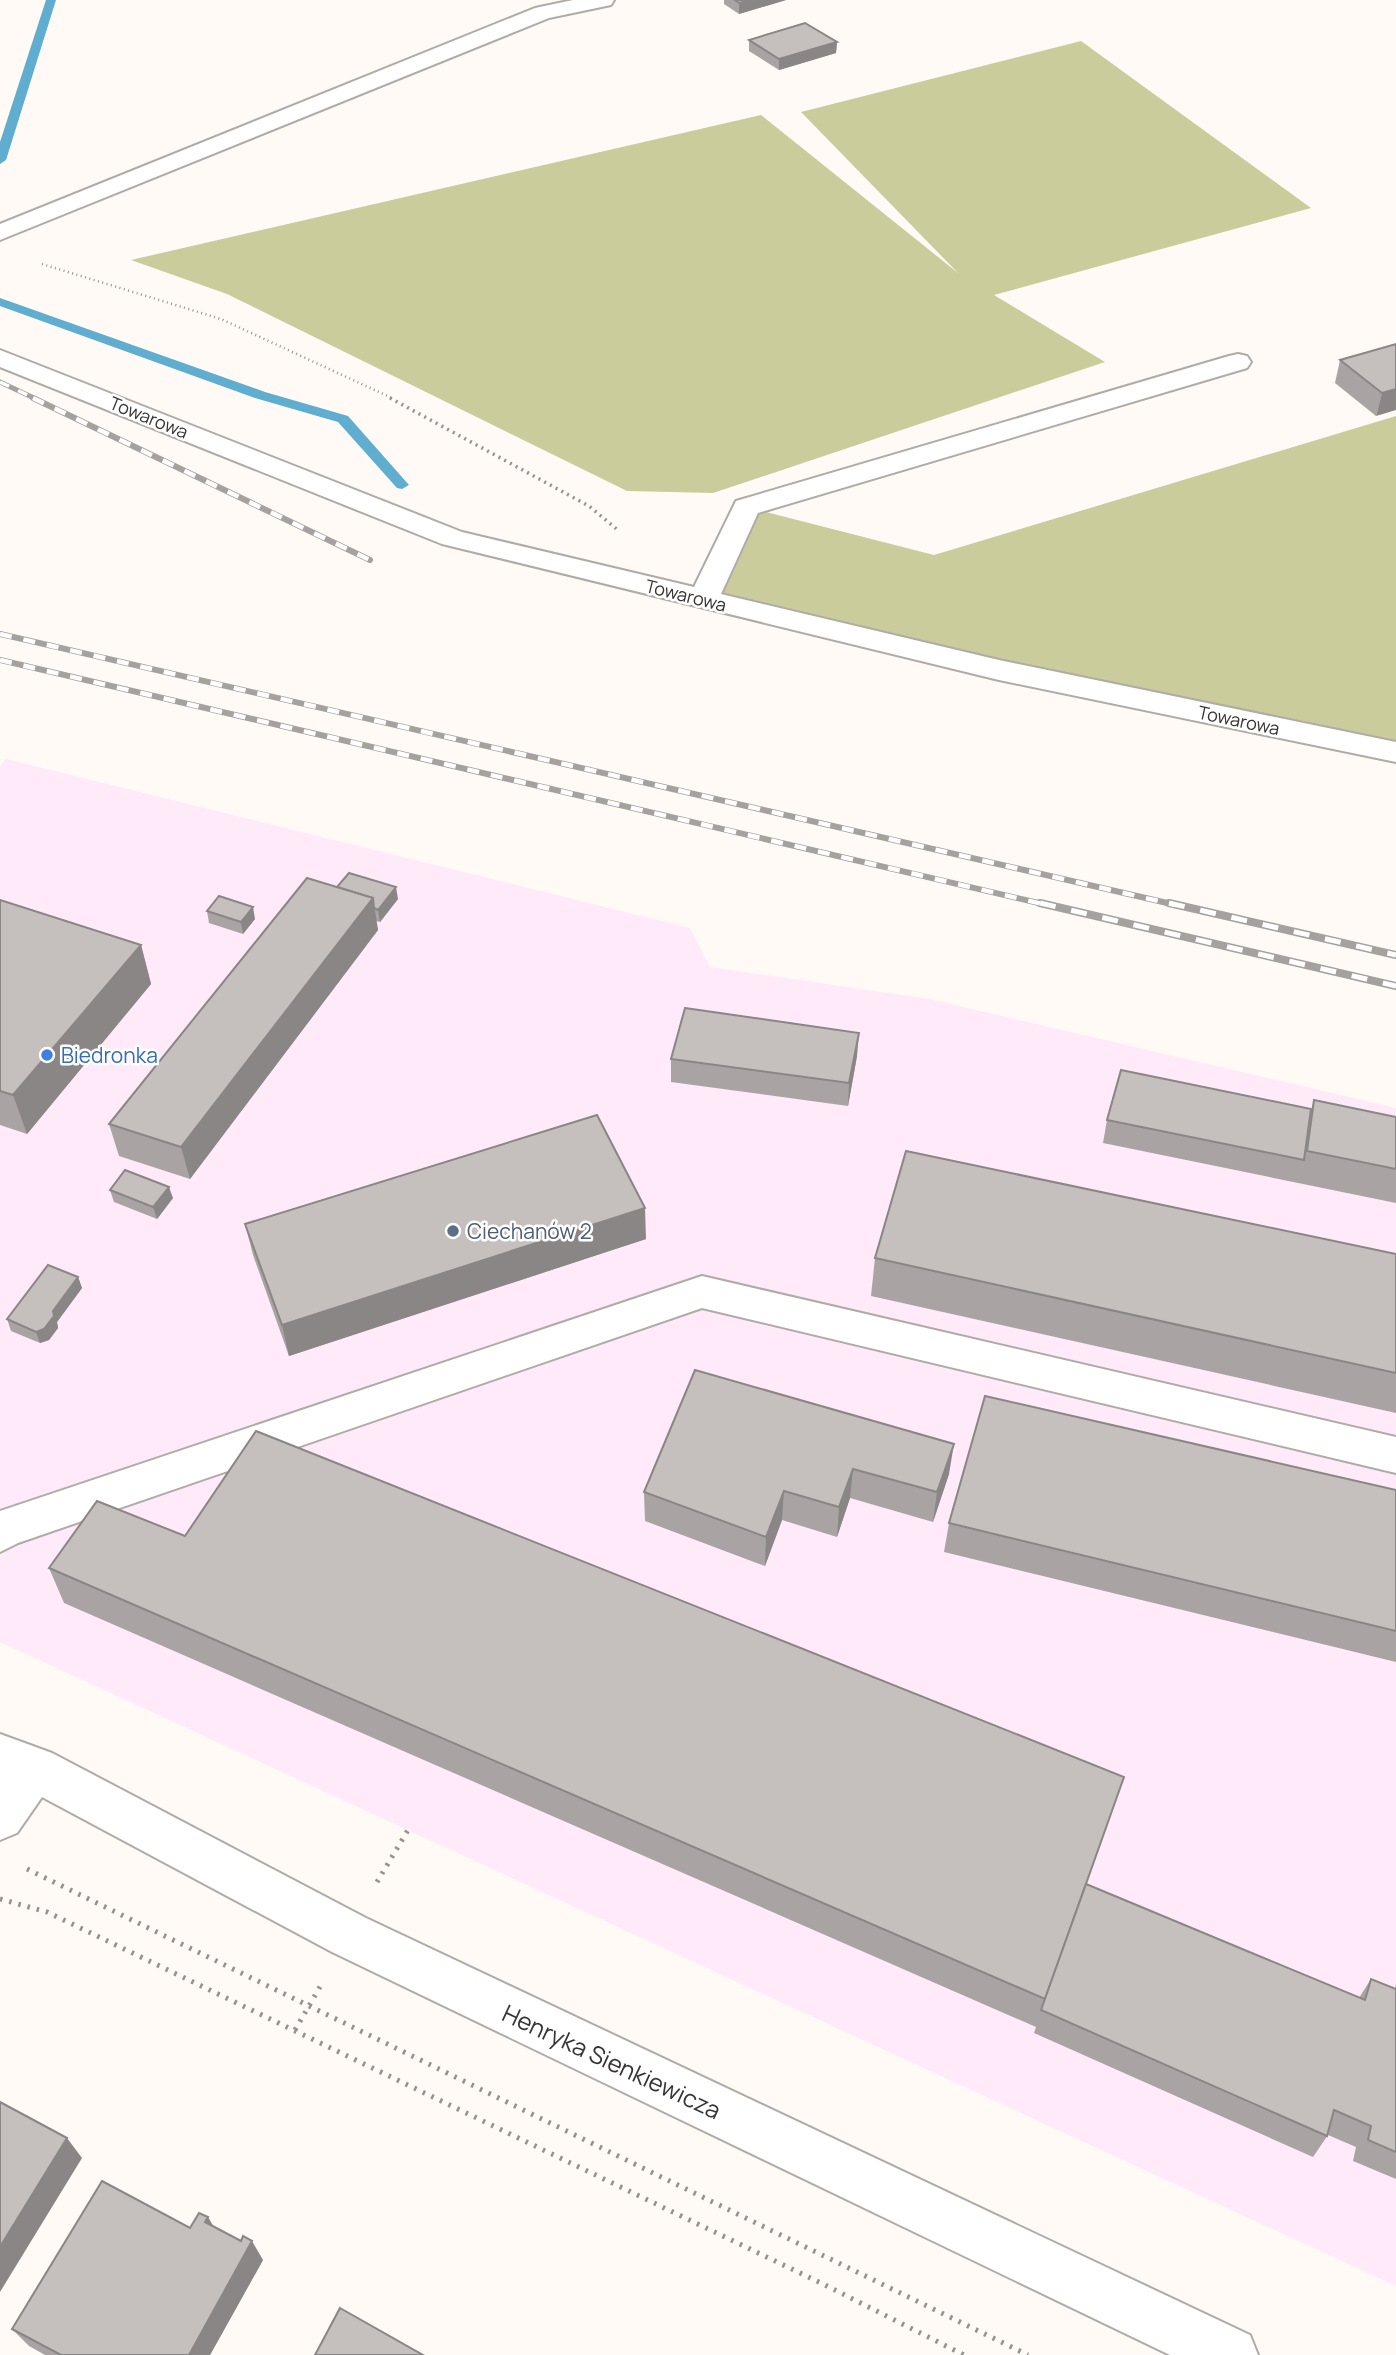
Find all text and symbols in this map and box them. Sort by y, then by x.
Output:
street label: Towarowa [106,390,192,444]
street label: Towarowa [643,573,729,617]
street label: Towarowa [1196,700,1282,740]
place label: Biedronka [61,1041,158,1069]
marker: Biedronka [39,1047,55,1063]
place label: Ciechanów 2 [467,1217,592,1245]
marker: Ciechanów 2 [445,1223,461,1239]
street label: Henryka Sienkiewicza [497,1996,727,2126]

